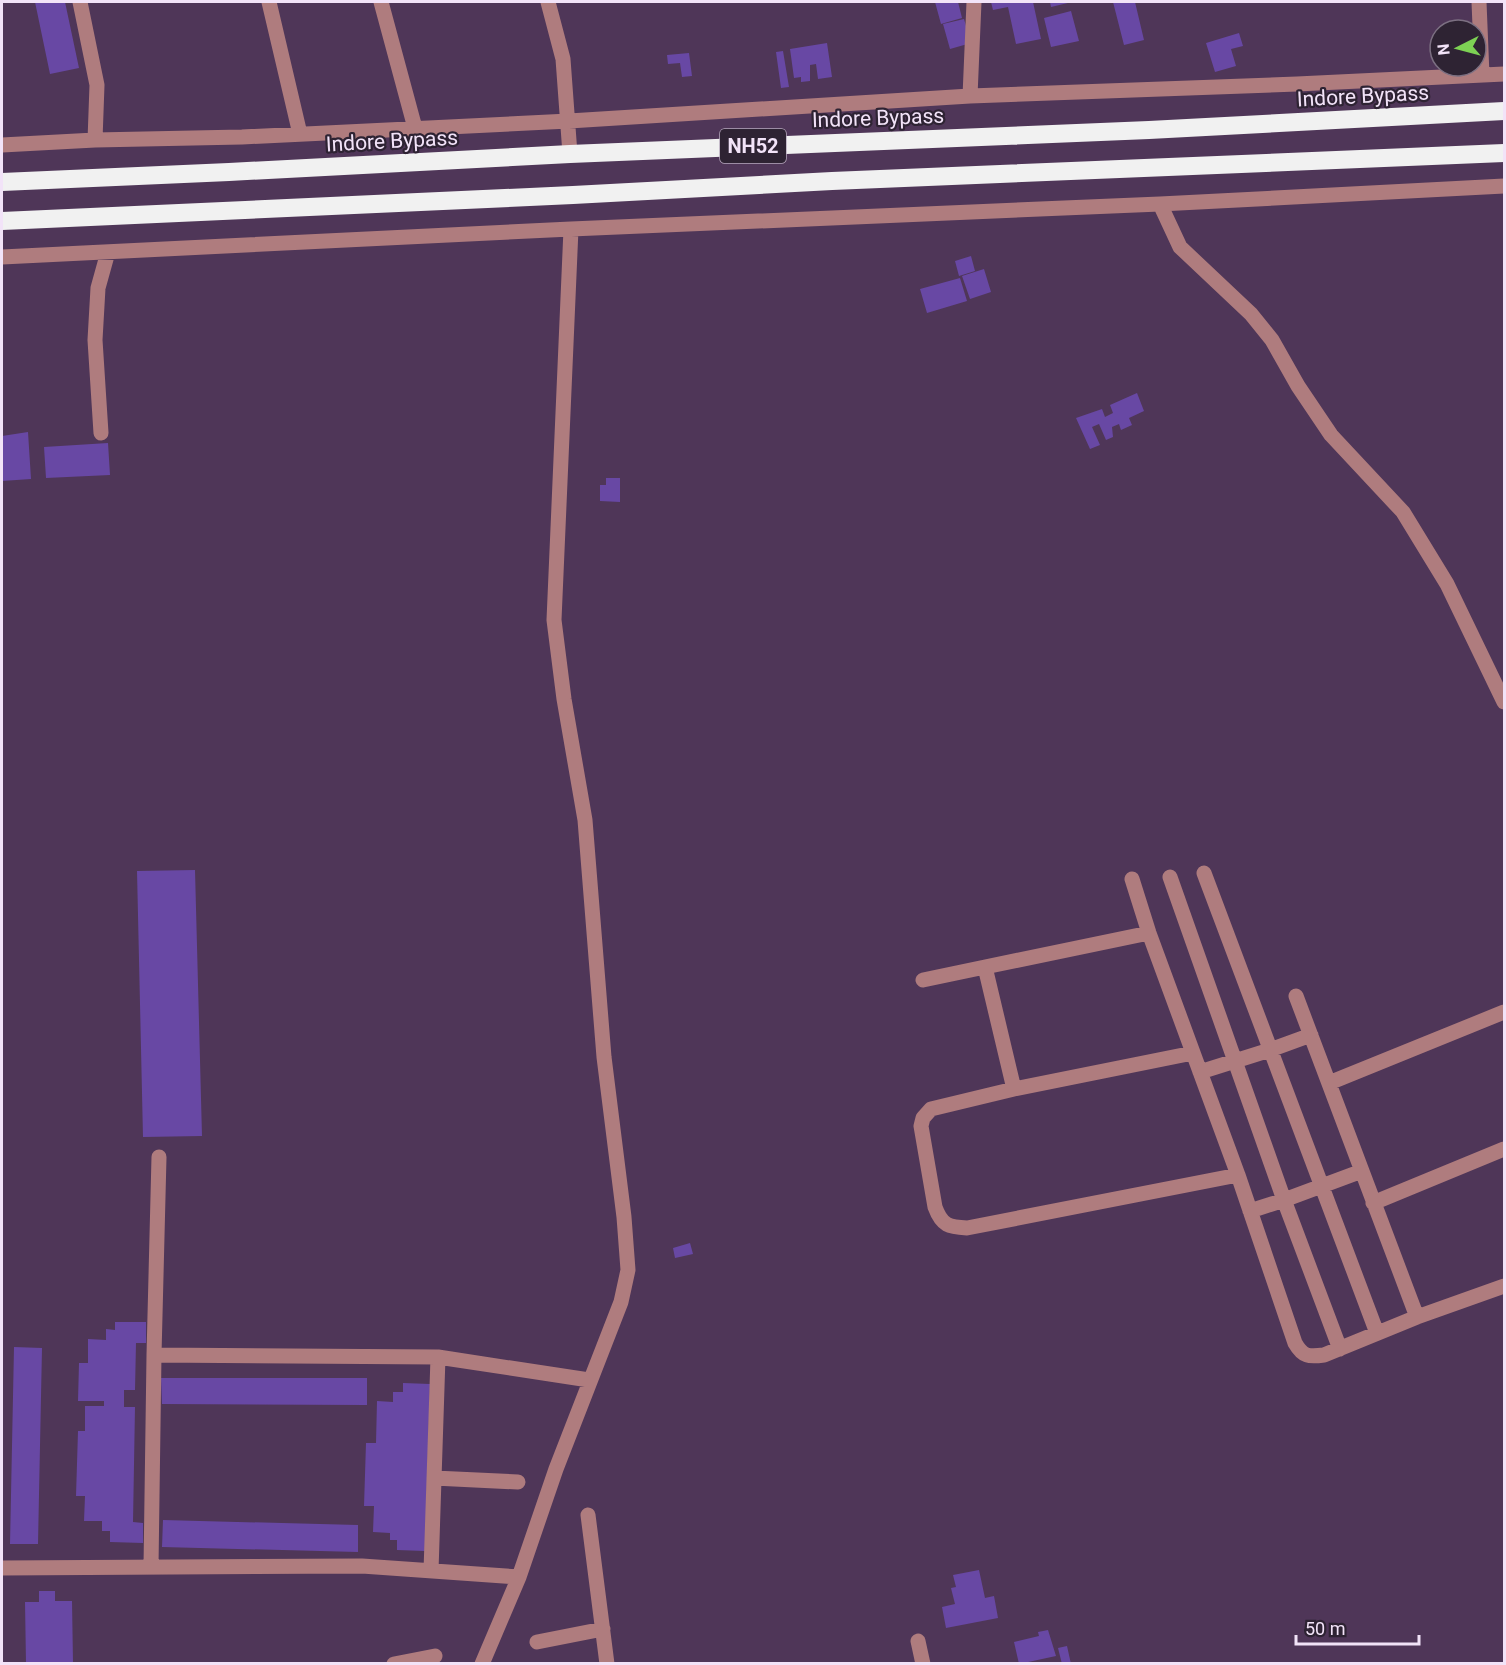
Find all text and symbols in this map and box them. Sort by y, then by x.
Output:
north arrow [1428,18,1488,78]
text: N [1434,43,1454,56]
street label: Indore Bypass [1296,81,1430,111]
street label: Indore Bypass [811,104,945,132]
street label: Indore Bypass [325,126,459,156]
road number: NH52 [720,129,786,163]
scale bar [1296,1608,1419,1646]
text: 50 m [1305,1618,1345,1639]

